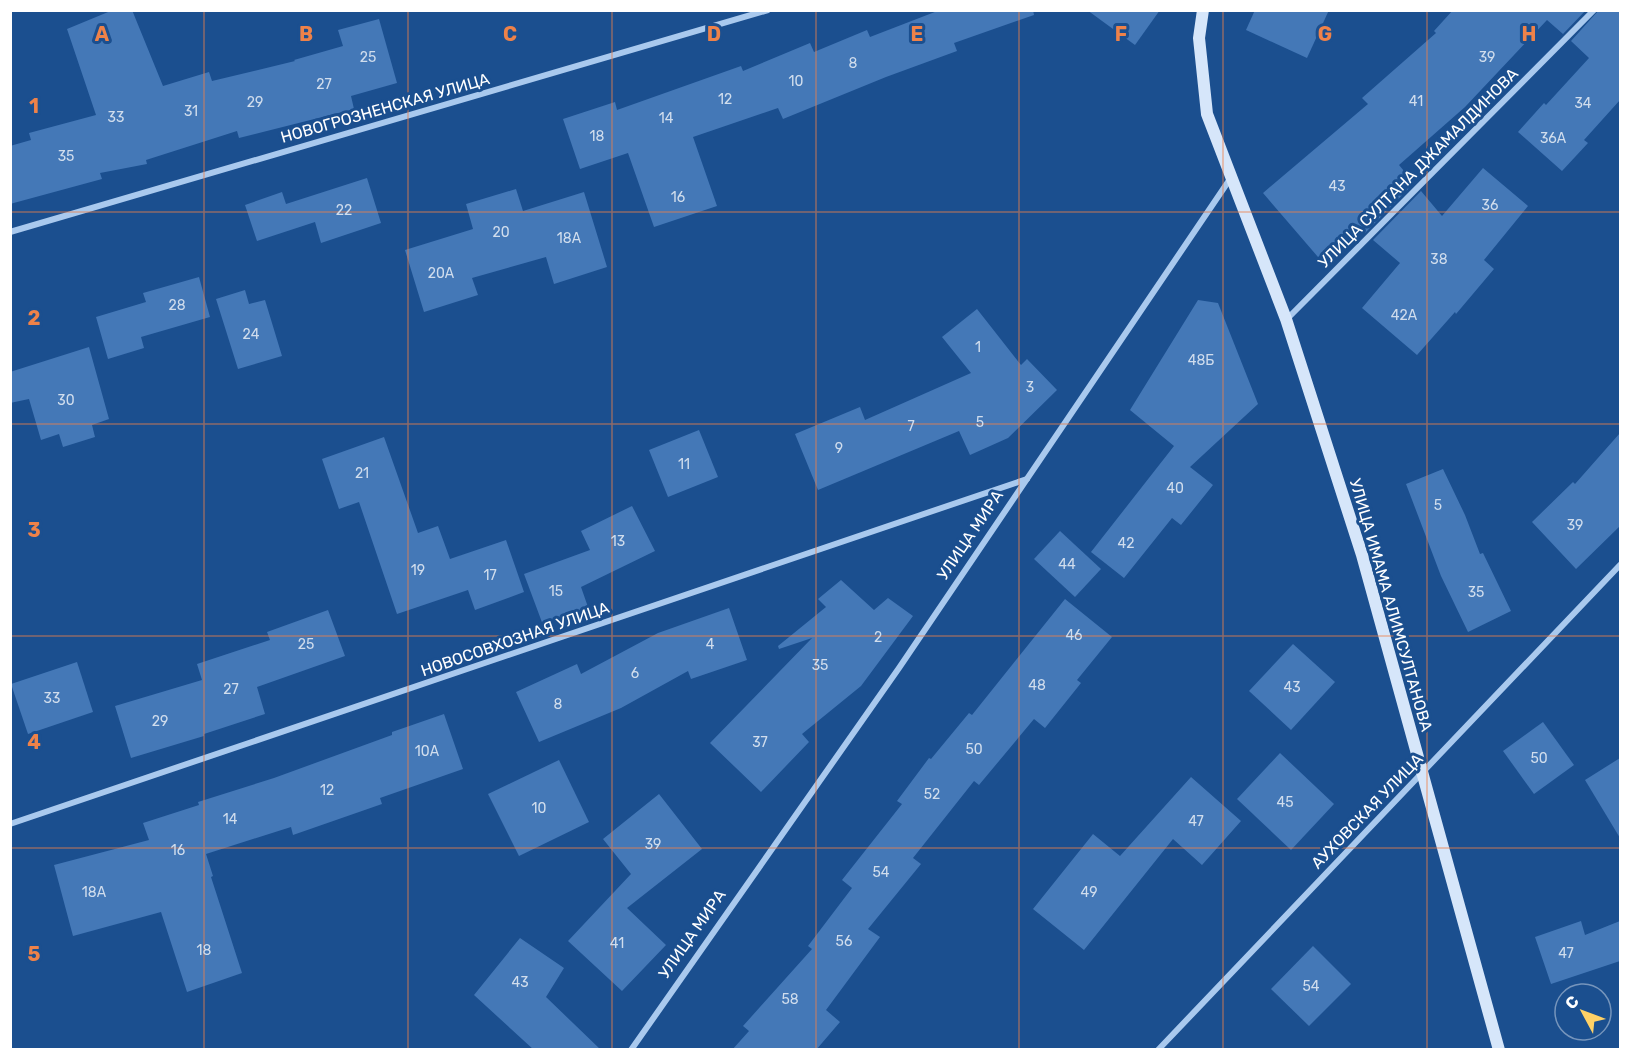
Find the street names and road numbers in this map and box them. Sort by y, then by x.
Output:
street label: УЛИЦА СУЛТАНА ДЖАМАЛДИНОВА [1314,64,1522,272]
street label: НОВОГРОЗНЕНСКАЯ УЛИЦА [278,69,492,147]
street label: УЛИЦА ИМАМА АЛИМСУЛТАНОВА [1346,476,1436,734]
street label: УЛИЦА МИРА [933,486,1007,583]
street label: НОВОСОВХОЗНАЯ УЛИЦА [418,598,612,680]
street label: АУХОВСКАЯ УЛИЦА [1307,749,1427,872]
street label: УЛИЦА МИРА [654,886,730,982]

